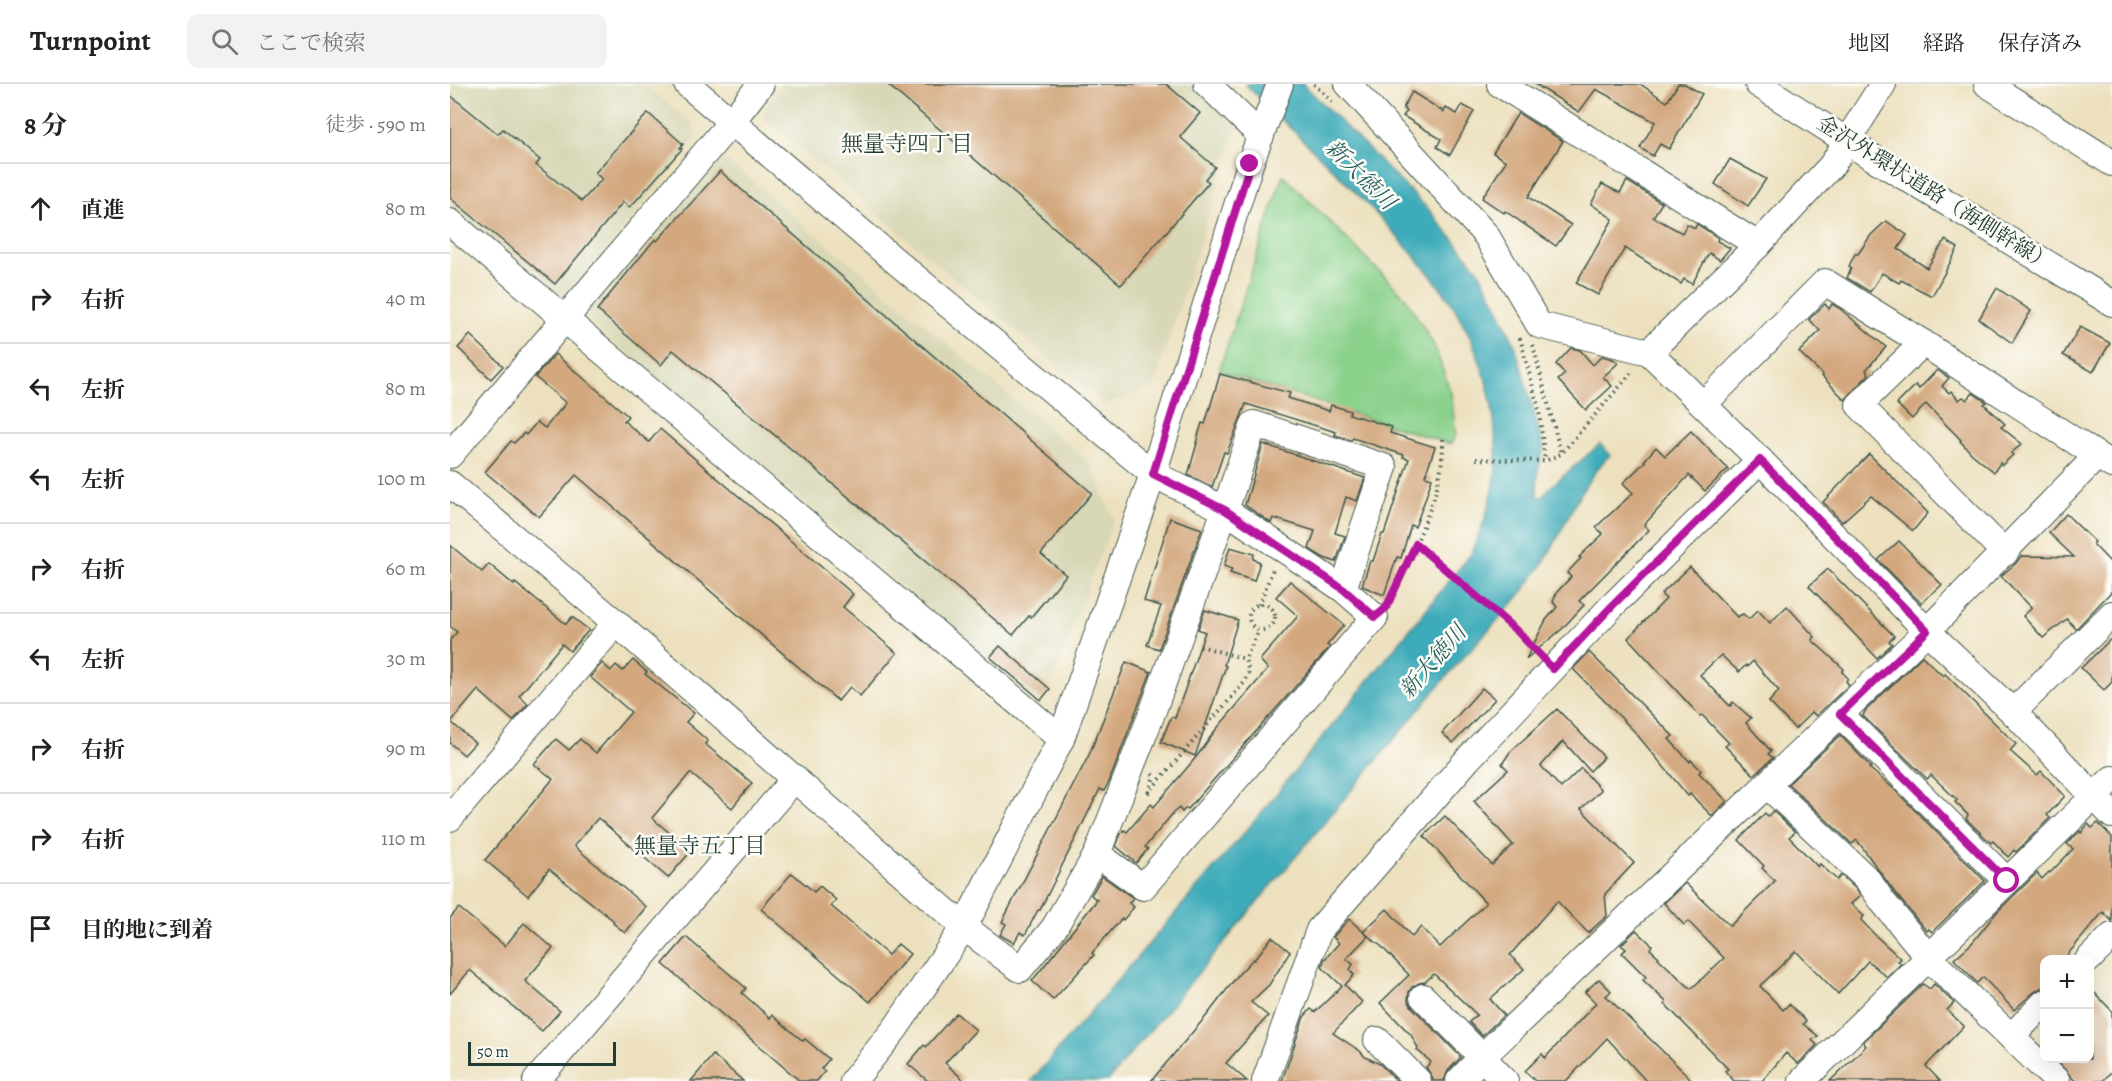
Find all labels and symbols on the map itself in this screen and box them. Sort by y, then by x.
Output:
street label: 金沢外環状道路（海側幹線） [1812,109,2058,277]
district label: 無量寺四丁目 [841,129,973,159]
water label: 新大徳川 [1319,133,1403,218]
route end [1236,150,1262,176]
water label: 新大徳川 [1393,617,1474,705]
district label: 無量寺五丁目 [634,831,766,861]
route start [1993,867,2019,893]
scale bar [468,1039,616,1066]

